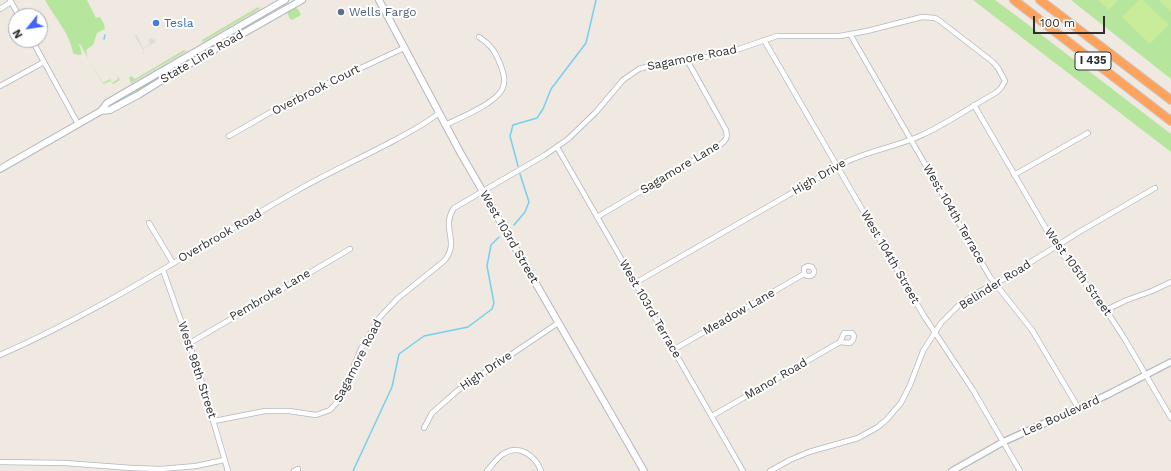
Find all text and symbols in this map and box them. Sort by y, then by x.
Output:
place label: Wells Fargo [349,5,416,19]
marker: Wells Fargo [336,7,346,17]
north arrow [8,8,48,48]
scale bar [1035,8,1107,34]
place label: Tesla [164,16,194,30]
text: 100 m [1040,16,1075,30]
marker: Tesla [151,18,161,28]
text: N [10,27,26,41]
street label: State Line Road [158,27,246,87]
street label: Sagamore Road [646,42,738,74]
road number: I 435 [1075,52,1111,70]
street label: Overbrook Court [270,62,362,118]
street label: Sagamore Lane [638,139,722,197]
street label: High Drive [790,156,848,198]
street label: West 104th Terrace [920,162,988,266]
street label: West 103rd Street [477,188,541,286]
street label: Overbrook Road [176,206,264,266]
street label: West 104th Street [857,208,923,306]
street label: West 105th Street [1041,225,1115,319]
street label: West 103rd Terrace [616,257,684,361]
street label: Belinder Road [957,257,1033,313]
street label: Pembroke Lane [227,266,313,324]
street label: Meadow Lane [700,286,778,338]
street label: Sagamore Road [331,317,385,405]
street label: West 98th Street [175,320,219,420]
street label: High Drive [457,348,515,394]
street label: Manor Road [742,355,810,403]
street label: Lee Boulevard [1020,393,1102,439]

